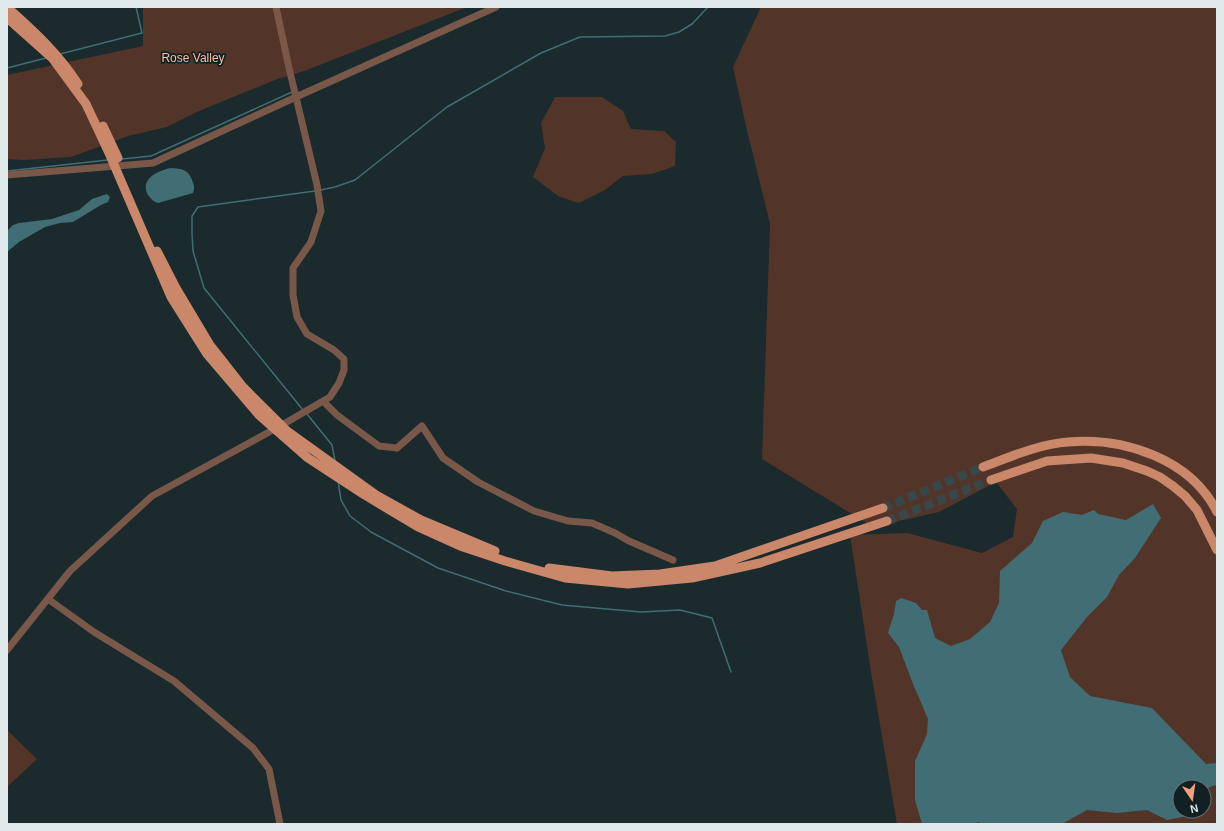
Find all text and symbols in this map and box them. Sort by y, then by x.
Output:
park label: Rose Valley [161,51,225,65]
north arrow [1172,779,1212,819]
text: N [1189,802,1199,815]

